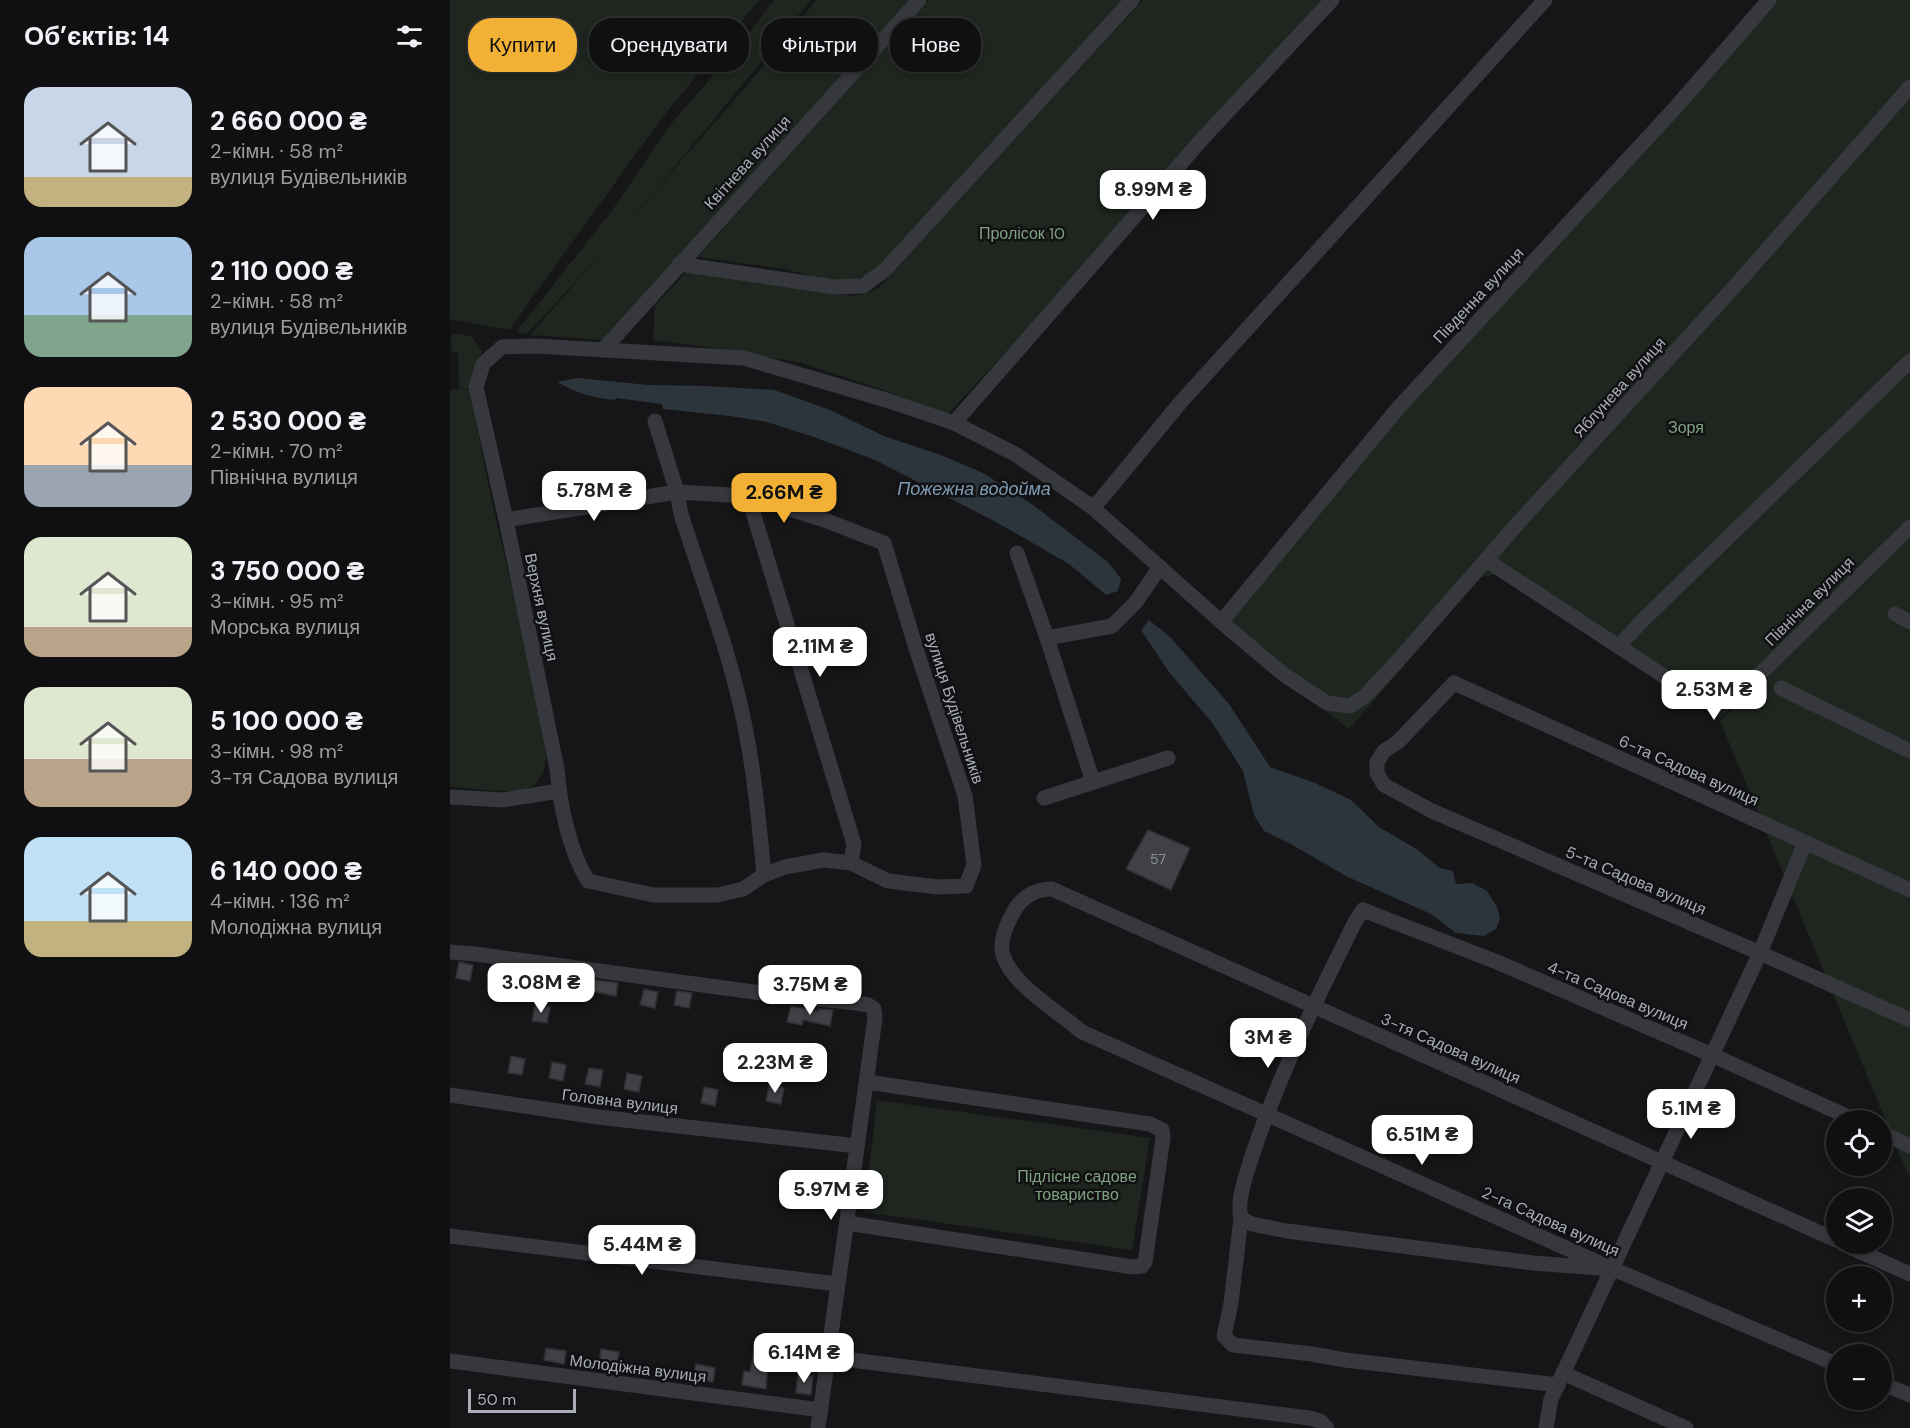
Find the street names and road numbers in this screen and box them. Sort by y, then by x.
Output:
street label: Квітнева вулиця [699,111,795,214]
street label: Південна вулиця [1428,243,1528,348]
street label: Яблунева вулиця [1569,333,1670,442]
street label: Верхня вулиця [520,551,563,663]
street label: Північна вулиця [1760,552,1859,651]
street label: вулиця Будівельників [920,630,989,786]
street label: 6-та Садова вулиця [1615,730,1762,811]
street label: 5-та Садова вулиця [1562,841,1709,920]
street label: 4-та Садова вулиця [1544,956,1691,1035]
street label: 3-тя Садова вулиця [1378,1008,1524,1089]
street label: Головна вулиця [561,1084,679,1119]
street label: 2-га Садова вулиця [1479,1182,1623,1261]
street label: Молодіжна вулиця [568,1350,708,1387]

